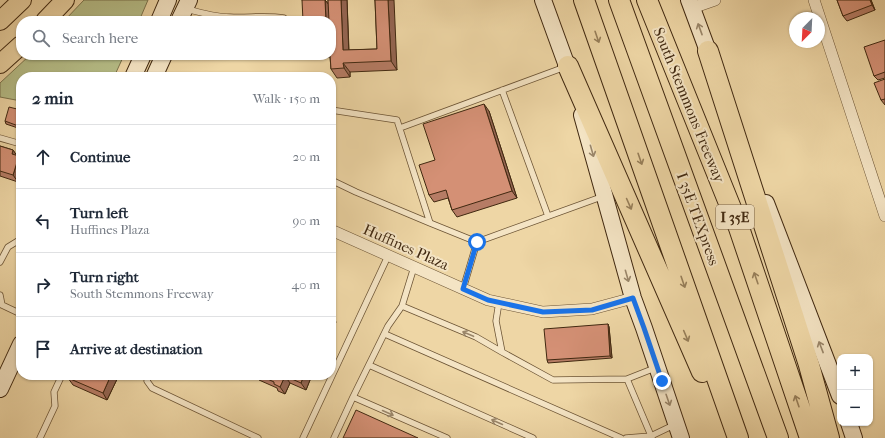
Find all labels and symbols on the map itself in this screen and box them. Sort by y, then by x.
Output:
north arrow [789,12,825,48]
one-way arrow [695,23,703,35]
street label: South Stemmons Freeway [650,25,729,186]
one-way arrow [593,30,601,42]
one-way arrow [589,144,596,157]
one-way arrow [636,153,644,165]
street label: I 35E TEXpress [673,170,723,268]
one-way arrow [626,198,633,210]
road number: I 35E [716,205,754,229]
street label: Huffines Plaza [360,220,453,274]
route start [468,233,486,251]
one-way arrow [624,269,631,282]
one-way arrow [752,271,759,284]
one-way arrow [680,275,687,288]
one-way arrow [463,330,475,337]
one-way arrow [683,330,691,342]
one-way arrow [817,341,825,353]
route end [653,372,671,390]
one-way arrow [664,393,672,405]
one-way arrow [793,395,801,407]
one-way arrow [382,409,394,417]
one-way arrow [491,418,503,425]

